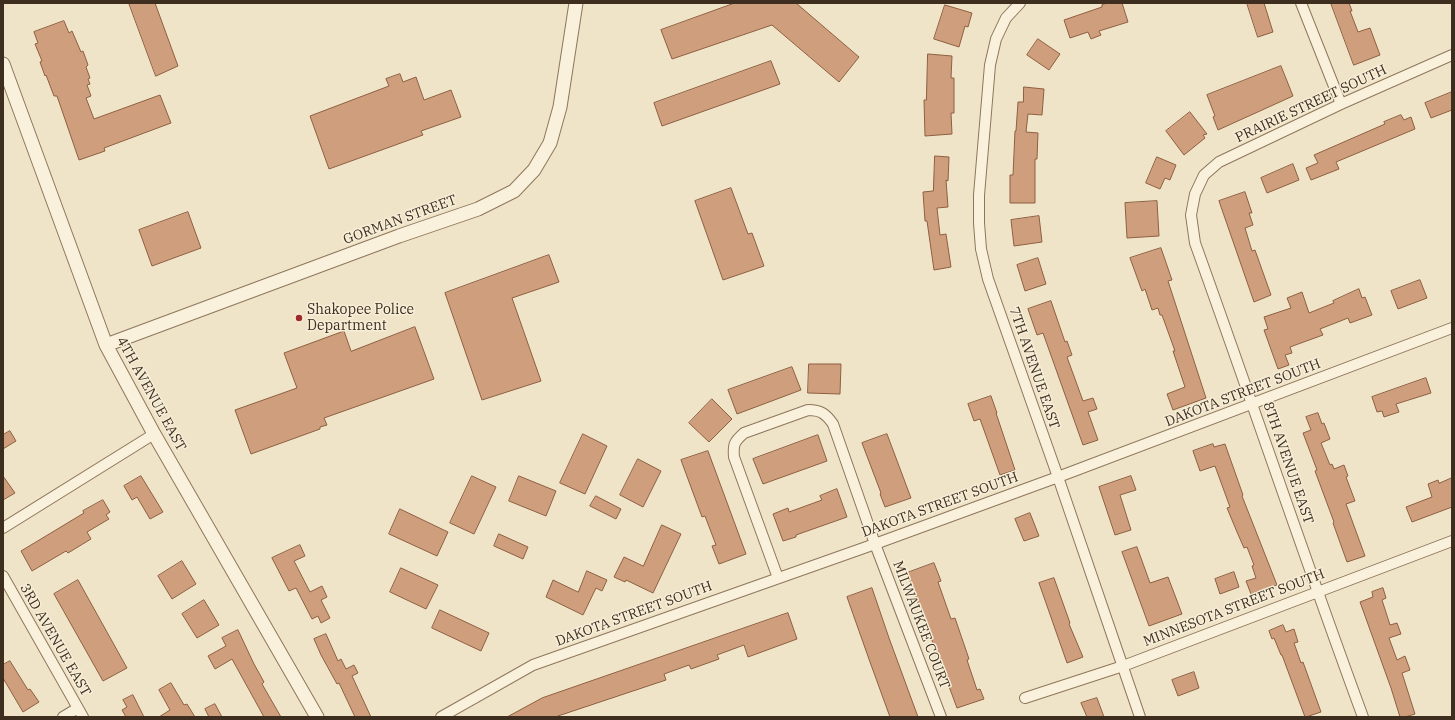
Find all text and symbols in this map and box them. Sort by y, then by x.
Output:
street label: PRAIRIE STREET SOUTH [1233,62,1389,146]
street label: GORMAN STREET [341,192,459,248]
place label: Shakopee Police Department [307,302,414,334]
street label: 7TH AVENUE EAST [1005,305,1063,431]
marker: Shakopee Police Department [294,313,304,323]
street label: 4TH AVENUE EAST [113,334,189,454]
street label: DAKOTA STREET SOUTH [1163,356,1323,430]
street label: 8TH AVENUE EAST [1259,400,1317,526]
street label: DAKOTA STREET SOUTH [859,469,1021,541]
street label: MILWAUKEE COURT [889,559,953,691]
street label: MINNESOTA STREET SOUTH [1141,566,1327,650]
street label: DAKOTA STREET SOUTH [553,578,715,650]
street label: 3RD AVENUE EAST [16,581,94,699]

